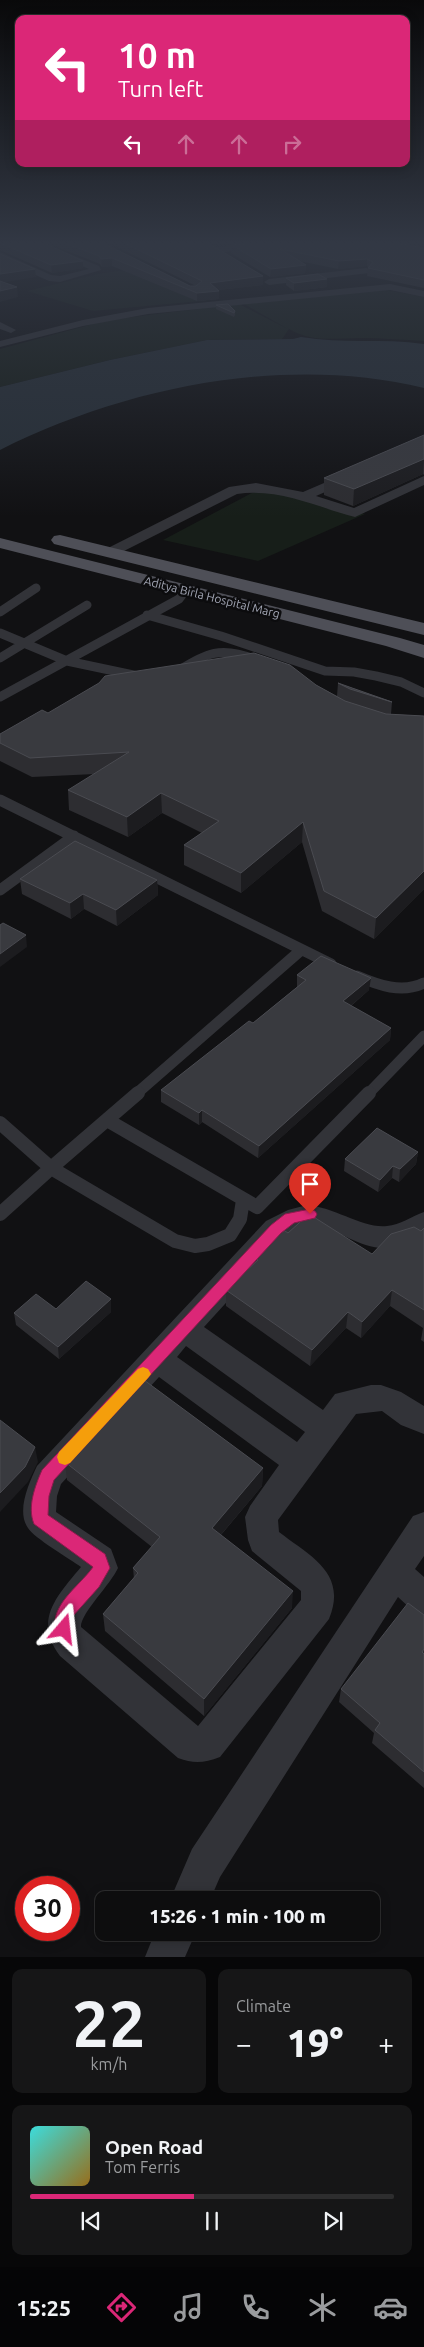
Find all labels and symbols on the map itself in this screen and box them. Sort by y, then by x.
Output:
street label: Aditya Birla Hospital Marg [143,574,281,620]
pin [289,1163,331,1214]
position arrow [37,1602,89,1654]
speed limit sign: 30 [15,1876,80,1941]

